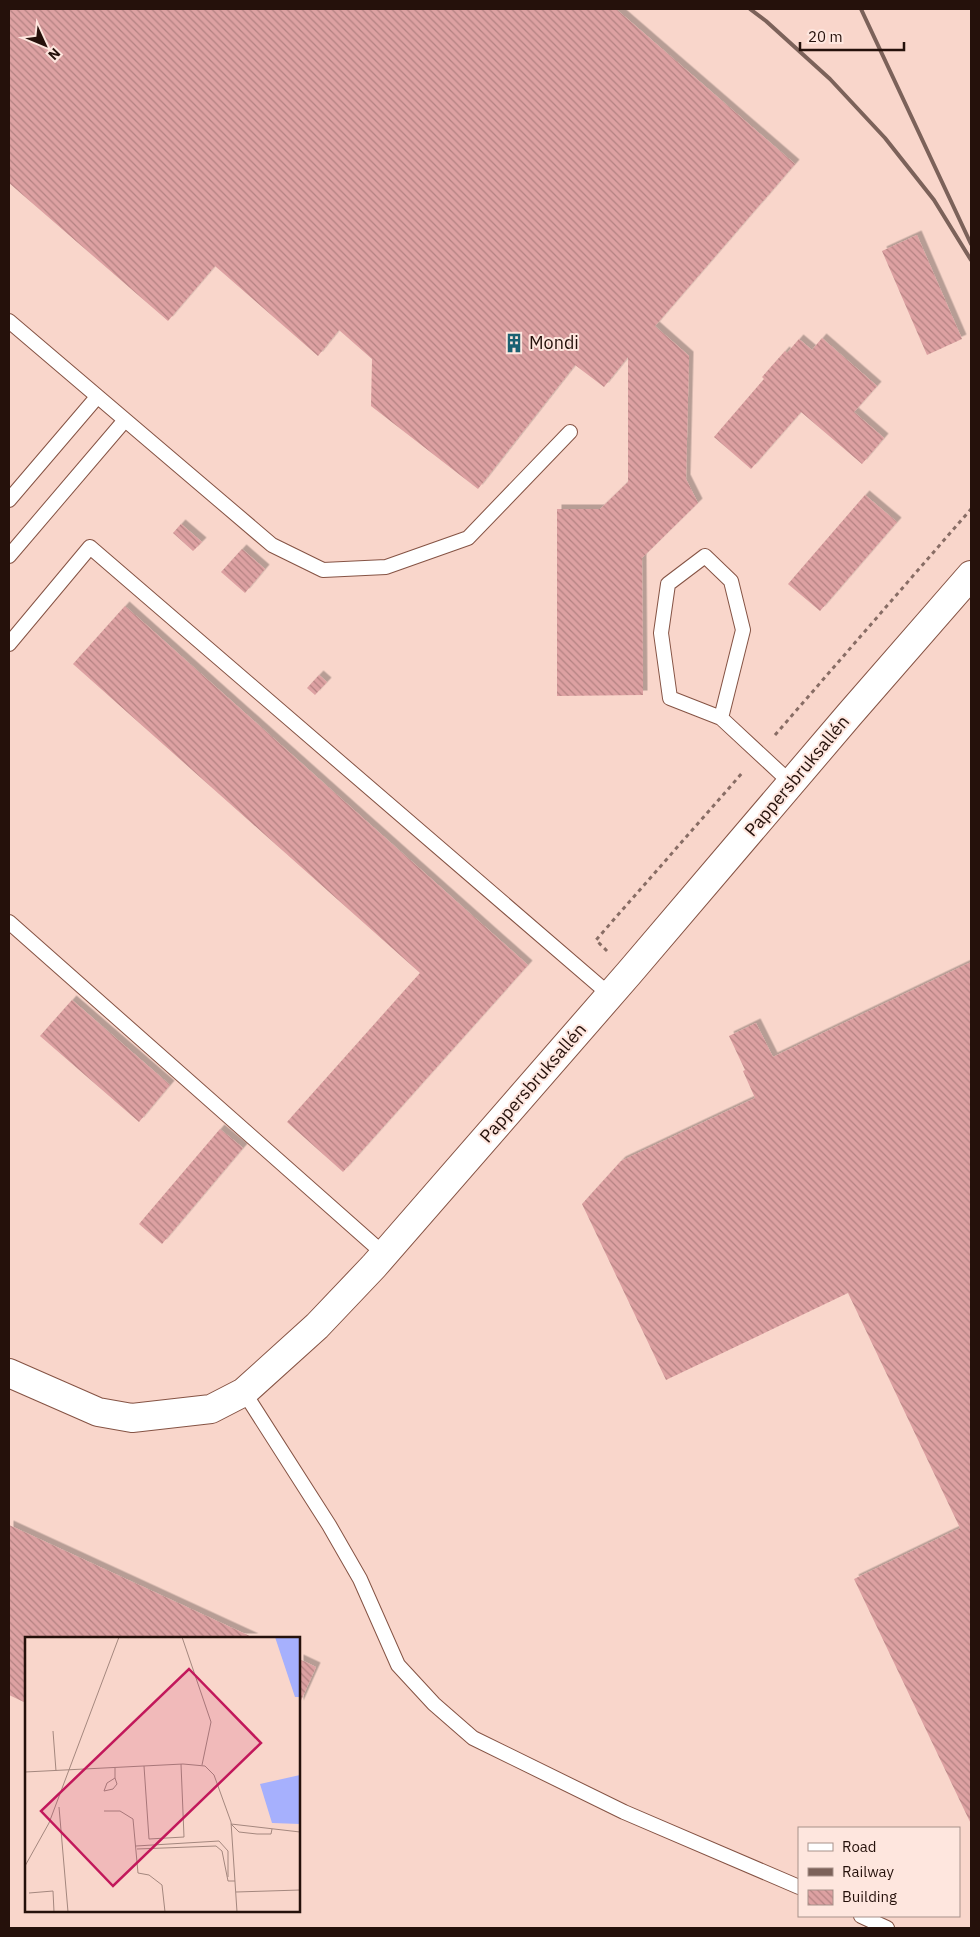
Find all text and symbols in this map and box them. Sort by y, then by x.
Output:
north arrow [20,20,70,70]
scale bar [800,20,904,52]
text: 20 m [808,27,843,46]
text: N [44,44,64,64]
place label: Mondi [529,331,579,354]
building icon: Mondi [503,332,525,354]
street label: Pappersbruksallén [739,710,854,841]
street label: Pappersbruksallén [474,1018,591,1147]
inset map [25,1637,300,1912]
legend [798,1827,960,1917]
text: Road [842,1837,877,1856]
text: Railway [842,1862,895,1881]
text: Building [842,1887,897,1906]

